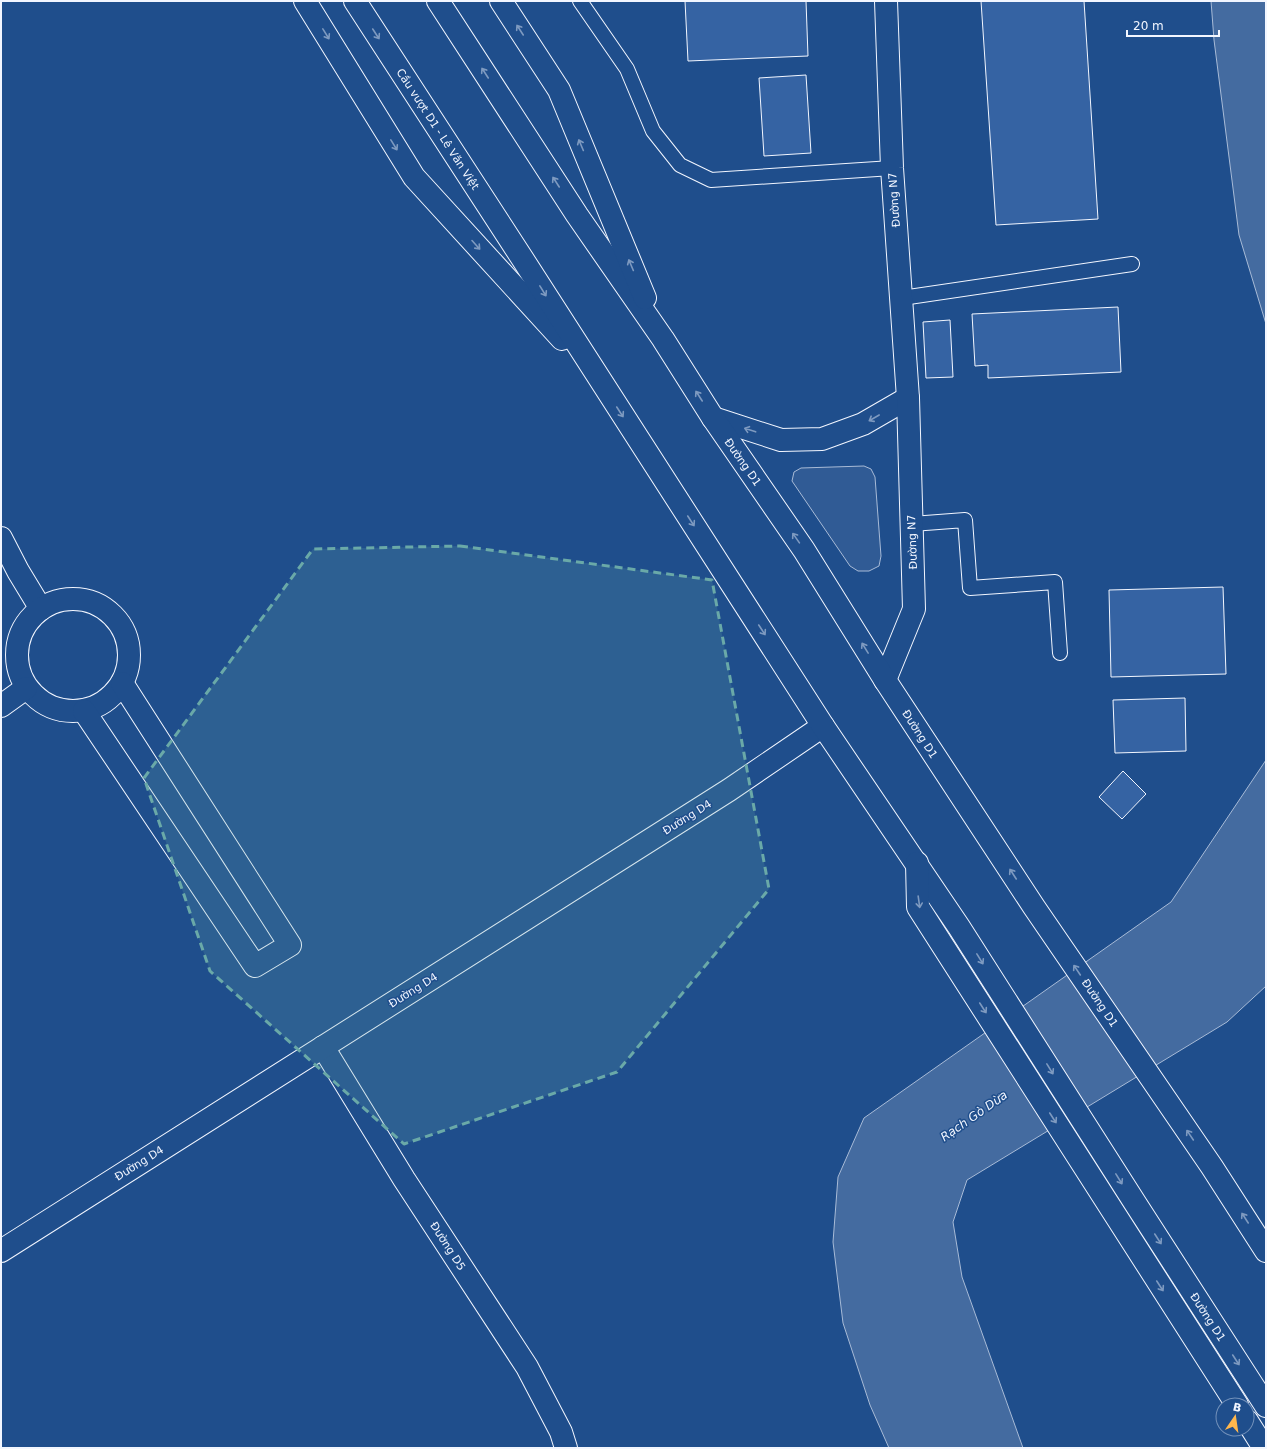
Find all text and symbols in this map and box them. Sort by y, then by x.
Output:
scale bar [1127,12,1219,38]
text: 20 m [1133,19,1164,33]
one-way arrow [516,25,524,36]
one-way arrow [322,28,330,40]
one-way arrow [372,28,380,39]
street label: Cầu vượt D1 - Lê Văn Việt [394,66,482,193]
one-way arrow [480,67,488,79]
one-way arrow [390,139,398,150]
one-way arrow [577,139,585,151]
street label: Đường N7 [886,172,903,228]
one-way arrow [551,176,559,188]
one-way arrow [471,240,481,250]
one-way arrow [627,259,635,271]
one-way arrow [539,285,547,296]
one-way arrow [695,391,703,402]
one-way arrow [617,406,625,418]
one-way arrow [868,414,880,422]
one-way arrow [744,426,757,433]
street label: Đường D1 [721,436,764,489]
street label: Đường N7 [905,514,920,570]
one-way arrow [687,515,695,526]
one-way arrow [792,533,800,544]
one-way arrow [758,624,766,636]
one-way arrow [860,642,868,654]
street label: Đường D1 [899,708,940,761]
street label: Đường D4 [660,797,714,838]
one-way arrow [1009,869,1017,880]
one-way arrow [915,895,923,908]
one-way arrow [976,954,985,965]
one-way arrow [1073,964,1081,975]
street label: Đường D4 [386,970,440,1011]
street label: Đường D1 [1079,977,1120,1030]
one-way arrow [979,1002,987,1013]
one-way arrow [1046,1063,1054,1074]
water label: Rạch Gò Dừa [938,1088,1010,1144]
one-way arrow [1049,1112,1057,1123]
one-way arrow [1186,1130,1194,1141]
street label: Đường D4 [112,1143,166,1184]
one-way arrow [1116,1173,1124,1185]
one-way arrow [1241,1213,1249,1224]
street label: Đường D5 [427,1220,468,1273]
one-way arrow [1154,1233,1162,1244]
one-way arrow [1156,1280,1165,1291]
street label: Đường D1 [1187,1291,1228,1344]
one-way arrow [1232,1354,1240,1365]
north arrow [1215,1397,1255,1437]
text: B [1232,1400,1243,1415]

